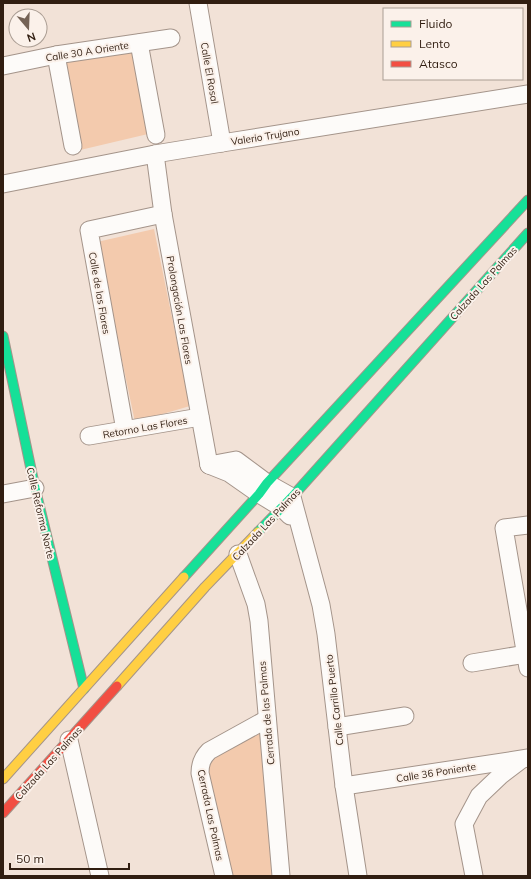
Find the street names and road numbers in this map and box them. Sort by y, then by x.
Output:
street label: Calle 30 A Oriente [45,39,130,64]
street label: Calle El Rosal [198,41,221,105]
street label: Valerio Trujano [230,125,301,148]
street label: Calzada Las Palmas [447,244,520,323]
street label: Calle de las Flores [86,251,113,335]
street label: Prolongación Las Flores [164,255,195,365]
street label: Retorno Las Flores [102,414,189,441]
street label: Calle Reforma Norte [24,466,57,560]
street label: Calzada Las Palmas [229,485,303,563]
street label: Calle Carrillo Puerto [322,653,347,746]
street label: Cerrada de las Palmas [255,660,278,765]
street label: Calzada Las Palmas [12,724,85,803]
street label: Calle 36 Poniente [395,760,477,785]
street label: Cerrada Las Palmas [194,768,227,862]

